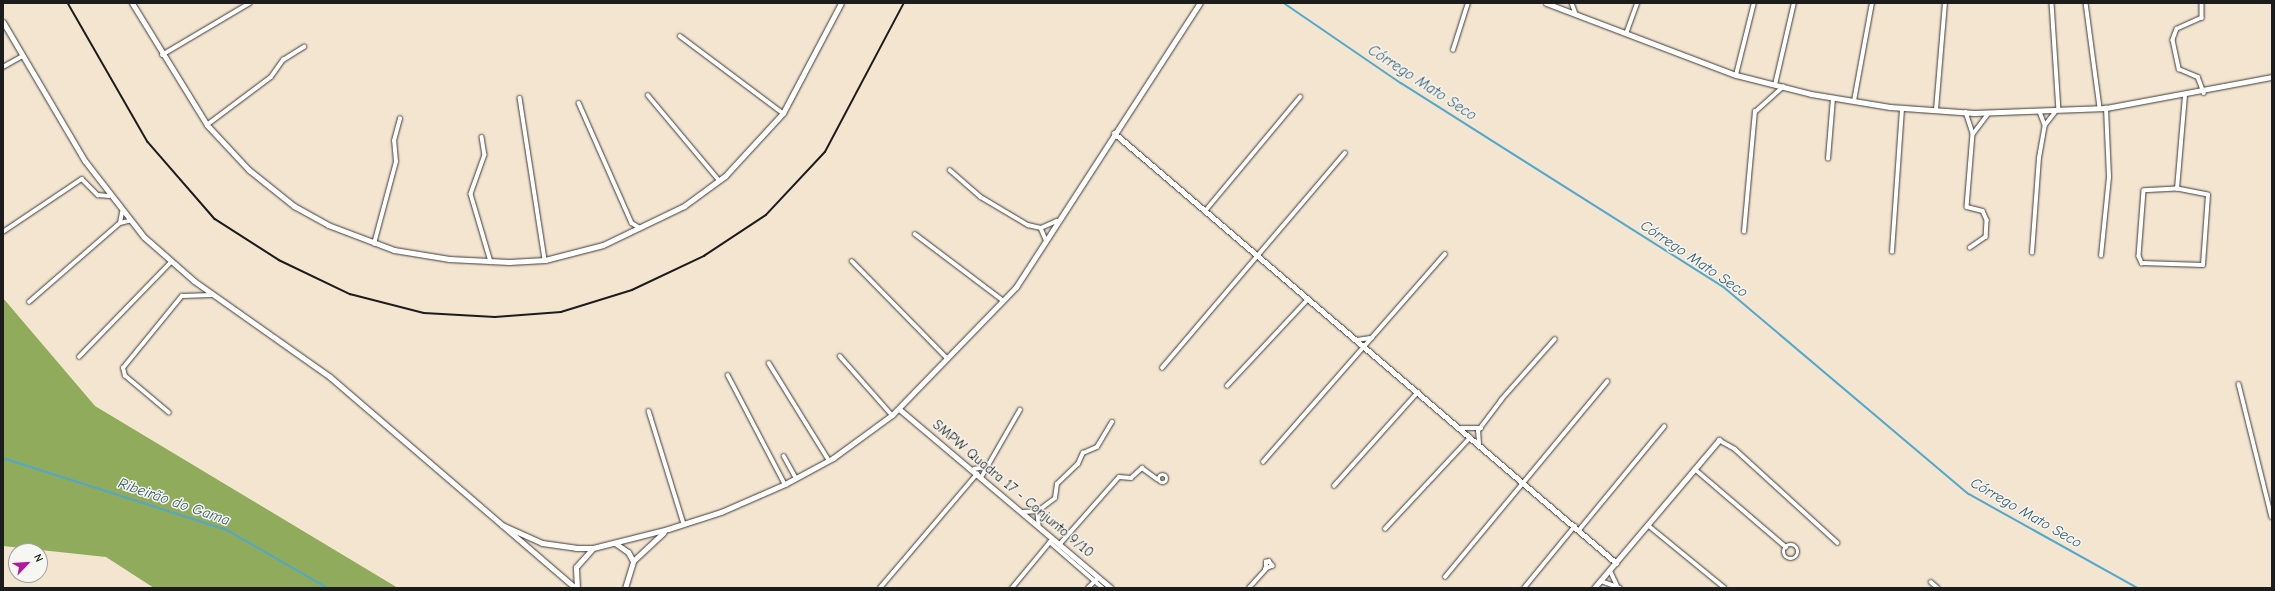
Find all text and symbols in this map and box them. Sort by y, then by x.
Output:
water label: Córrego Mato Seco [1364,41,1480,125]
water label: Córrego Mato Seco [1637,216,1751,302]
street label: SMPW Quadra 17 - Conjunto 9/10 [929,417,1097,561]
water label: Ribeirão do Gama [116,474,232,530]
water label: Córrego Mato Seco [1967,474,2085,552]
north arrow [8,543,48,583]
text: N [31,552,46,564]

